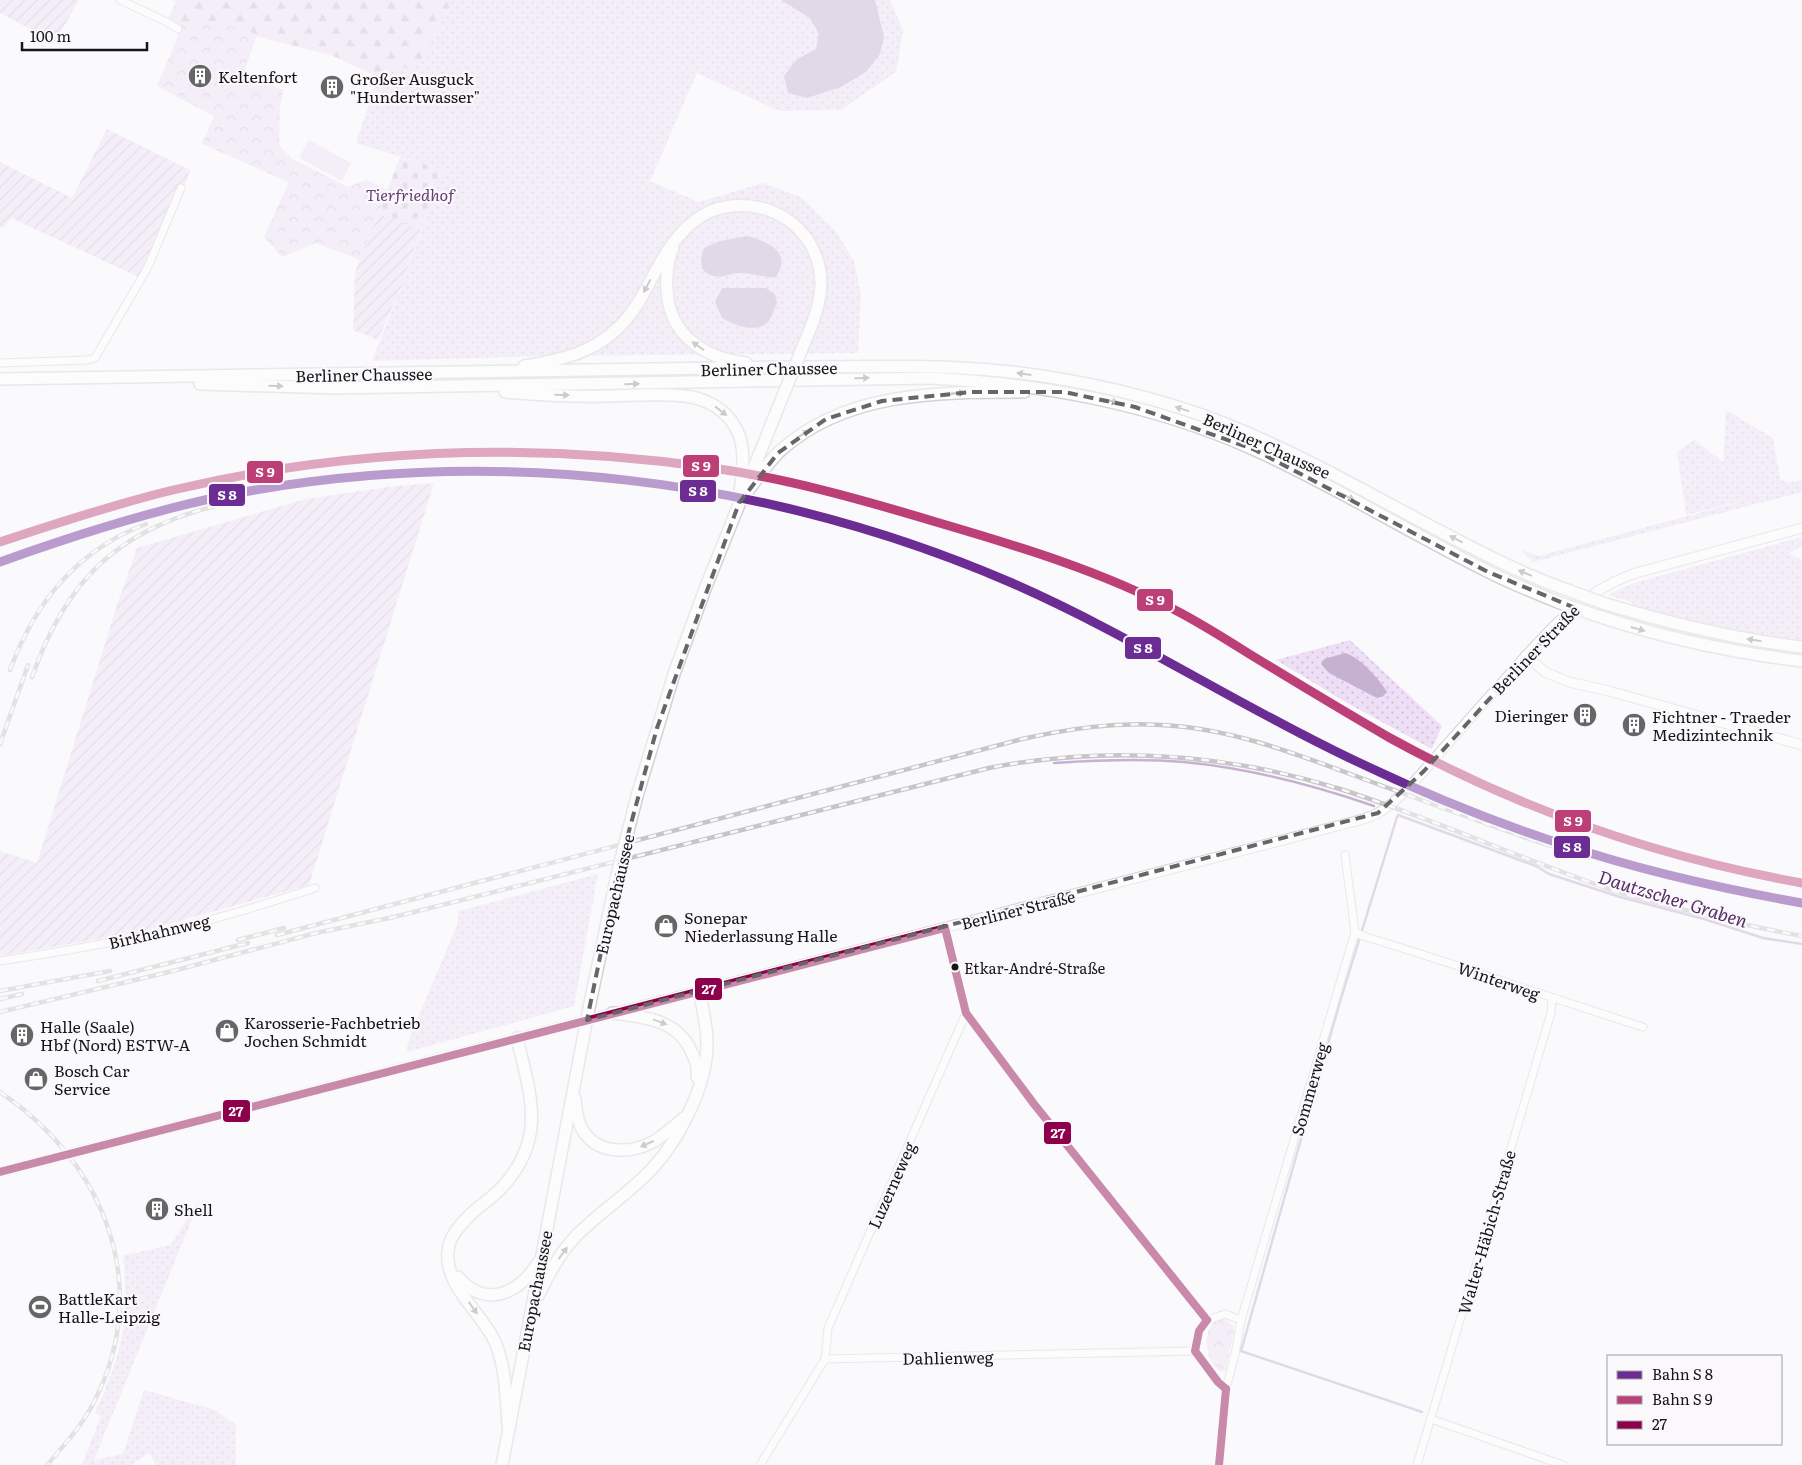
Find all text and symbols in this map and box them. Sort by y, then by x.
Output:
scale bar [22,20,148,52]
text: 100 m [30,24,71,47]
building icon: Keltenfort [187,63,213,89]
place label: Keltenfort [218,64,298,88]
place label: Großer Ausguck "Hundertwasser" [350,66,480,108]
building icon: Großer Ausguck "Hundertwasser" [319,74,345,100]
park label: Tierfriedhof [366,182,456,206]
one-way arrow [643,279,651,294]
one-way arrow [691,341,705,351]
street label: Berliner Chaussee [700,355,838,381]
street label: Berliner Chaussee [295,361,433,387]
one-way arrow [1015,370,1031,378]
one-way arrow [854,374,870,382]
one-way arrow [625,380,641,388]
one-way arrow [268,382,284,390]
one-way arrow [950,388,966,396]
one-way arrow [554,392,570,400]
one-way arrow [1104,397,1119,405]
one-way arrow [1175,405,1190,412]
one-way arrow [714,406,727,417]
street label: Berliner Chaussee [1199,406,1335,484]
one-way arrow [796,429,810,439]
line badge: S 9 [682,454,720,478]
text: S 9 [691,455,711,475]
line badge: S 9 [246,460,284,484]
text: S 9 [255,461,275,481]
line badge: S 8 [679,479,717,503]
text: S 8 [688,480,708,500]
line badge: S 8 [208,483,246,507]
text: S 8 [217,484,237,504]
one-way arrow [1341,493,1354,502]
one-way arrow [1448,535,1463,543]
one-way arrow [1518,569,1532,577]
line badge: S 9 [1136,588,1174,612]
text: S 9 [1145,589,1165,609]
street label: Berliner Straße [1486,599,1584,699]
one-way arrow [1631,625,1646,633]
line badge: S 8 [1124,636,1162,660]
one-way arrow [1745,636,1761,644]
text: S 8 [1133,637,1153,657]
building icon: Dieringer [1572,702,1598,728]
place label: Dieringer [1494,703,1568,727]
place label: Fichtner - Traeder Medizintechnik [1652,704,1791,746]
building icon: Fichtner - Traeder Medizintechnik [1621,712,1647,738]
line badge: S 9 [1554,809,1592,833]
text: S 9 [1563,810,1583,830]
street label: Europachaussee [588,831,640,957]
line badge: S 8 [1553,835,1591,859]
text: S 8 [1562,836,1582,856]
water label: Dautzscher Graben [1595,862,1751,934]
street label: Berliner Straße [958,883,1078,935]
place label: Sonepar Niederlassung Halle [684,905,838,947]
street label: Birkhahnweg [106,908,212,954]
shop icon: Sonepar Niederlassung Halle [653,913,679,939]
street label: Winterweg [1455,955,1543,1005]
place label: Etkar-André-Straße [964,956,1106,979]
marker: Etkar-André-Straße [950,962,960,972]
line badge: 27 [694,977,723,1001]
text: 27 [702,978,717,998]
place label: Karosserie-Fachbetrieb Jochen Schmidt [244,1010,420,1052]
place label: Halle (Saale) Hbf (Nord) ESTW-A [40,1014,191,1056]
shop icon: Karosserie-Fachbetrieb Jochen Schmidt [214,1018,240,1044]
one-way arrow [652,1019,667,1026]
building icon: Halle (Saale) Hbf (Nord) ESTW-A [9,1022,35,1048]
street label: Sommerweg [1284,1039,1334,1138]
place label: Bosch Car Service [54,1058,130,1100]
shop icon: Bosch Car Service [23,1066,49,1092]
line badge: 27 [222,1099,251,1123]
text: 27 [229,1100,244,1120]
line badge: 27 [1043,1121,1072,1145]
text: 27 [1051,1122,1066,1142]
street label: Luzerneweg [861,1138,921,1232]
one-way arrow [640,1141,654,1149]
street label: Walter-Häbich-Straße [1451,1147,1521,1317]
building icon: Shell [144,1196,170,1222]
place label: Shell [174,1197,213,1221]
street label: Europachaussee [510,1228,558,1354]
one-way arrow [558,1246,568,1260]
place label: BattleKart Halle-Leipzig [58,1286,160,1328]
sports icon: BattleKart Halle-Leipzig [27,1294,53,1320]
one-way arrow [468,1301,478,1315]
street label: Dahlienweg [902,1344,994,1370]
legend [1607,1355,1782,1445]
text: Bahn S 8 [1652,1362,1713,1385]
text: Bahn S 9 [1652,1387,1713,1410]
text: 27 [1652,1412,1667,1435]

